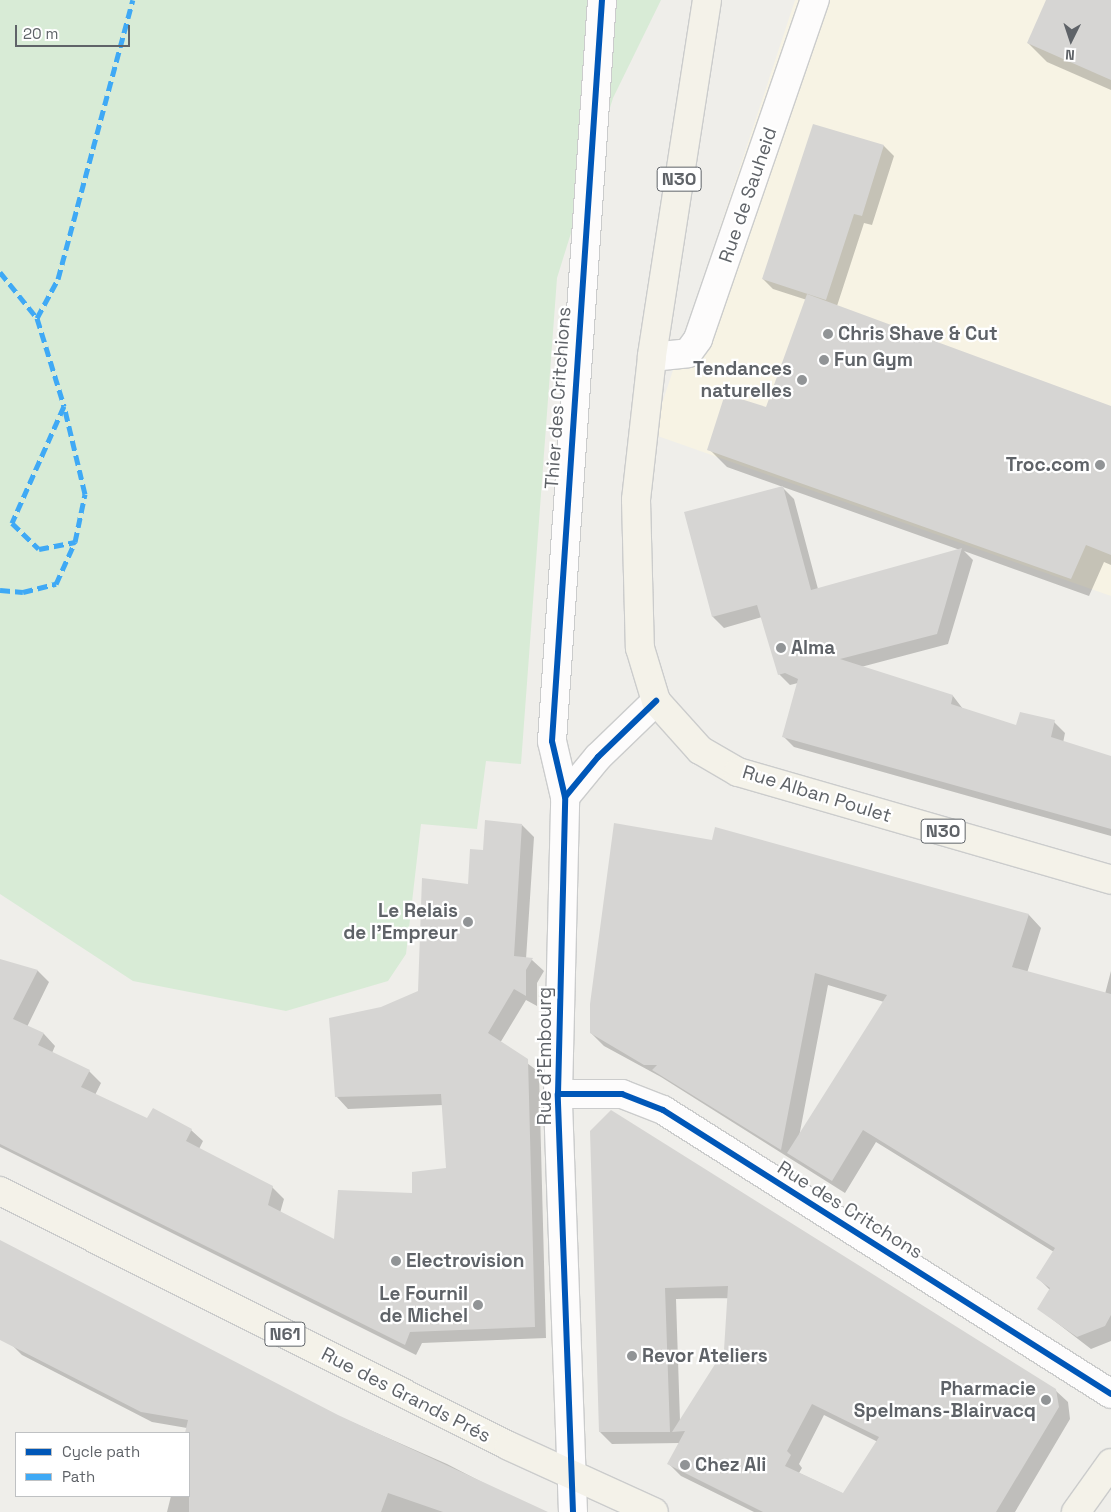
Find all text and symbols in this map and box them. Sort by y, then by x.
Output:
scale bar [18,15,132,47]
north arrow [1046,15,1096,65]
text: 20 m [23,24,58,43]
text: N [1065,46,1075,64]
street label: Rue de Sauheid [714,124,782,266]
road number: N30 [656,163,702,194]
street label: Thier des Critchions [540,306,576,490]
place label: Chris Shave & Cut [838,323,998,345]
marker: Chris Shave & Cut [822,328,834,340]
place label: Fun Gym [834,349,913,371]
marker: Fun Gym [818,354,830,366]
place label: Tendances naturelles [693,358,792,402]
marker: Tendances naturelles [796,374,808,386]
place label: Troc.com [1006,454,1090,476]
marker: Troc.com [1094,459,1106,471]
place label: Alma [791,637,835,659]
marker: Alma [775,642,787,654]
street label: Rue Alban Poulet [740,760,894,828]
road number: N30 [920,816,966,846]
place label: Le Relais de l'Empreur [343,900,458,944]
marker: Le Relais de l'Empreur [462,916,474,928]
street label: Rue d'Embourg [534,987,556,1125]
street label: Rue des Critchons [773,1156,927,1264]
place label: Electrovision [406,1250,524,1272]
marker: Electrovision [390,1255,402,1267]
place label: Le Fournil de Michel [379,1283,468,1327]
marker: Le Fournil de Michel [472,1299,484,1311]
road number: N61 [264,1318,306,1350]
street label: Rue des Grands Prés [318,1342,494,1448]
place label: Revor Ateliers [642,1345,768,1367]
marker: Revor Ateliers [626,1350,638,1362]
place label: Pharmacie Spelmans-Blairvacq [854,1378,1036,1422]
marker: Pharmacie Spelmans-Blairvacq [1040,1394,1052,1406]
legend [15,1432,190,1497]
text: Cycle path [62,1442,140,1461]
place label: Chez Ali [695,1454,767,1476]
marker: Chez Ali [679,1459,691,1471]
text: Path [62,1467,95,1486]

